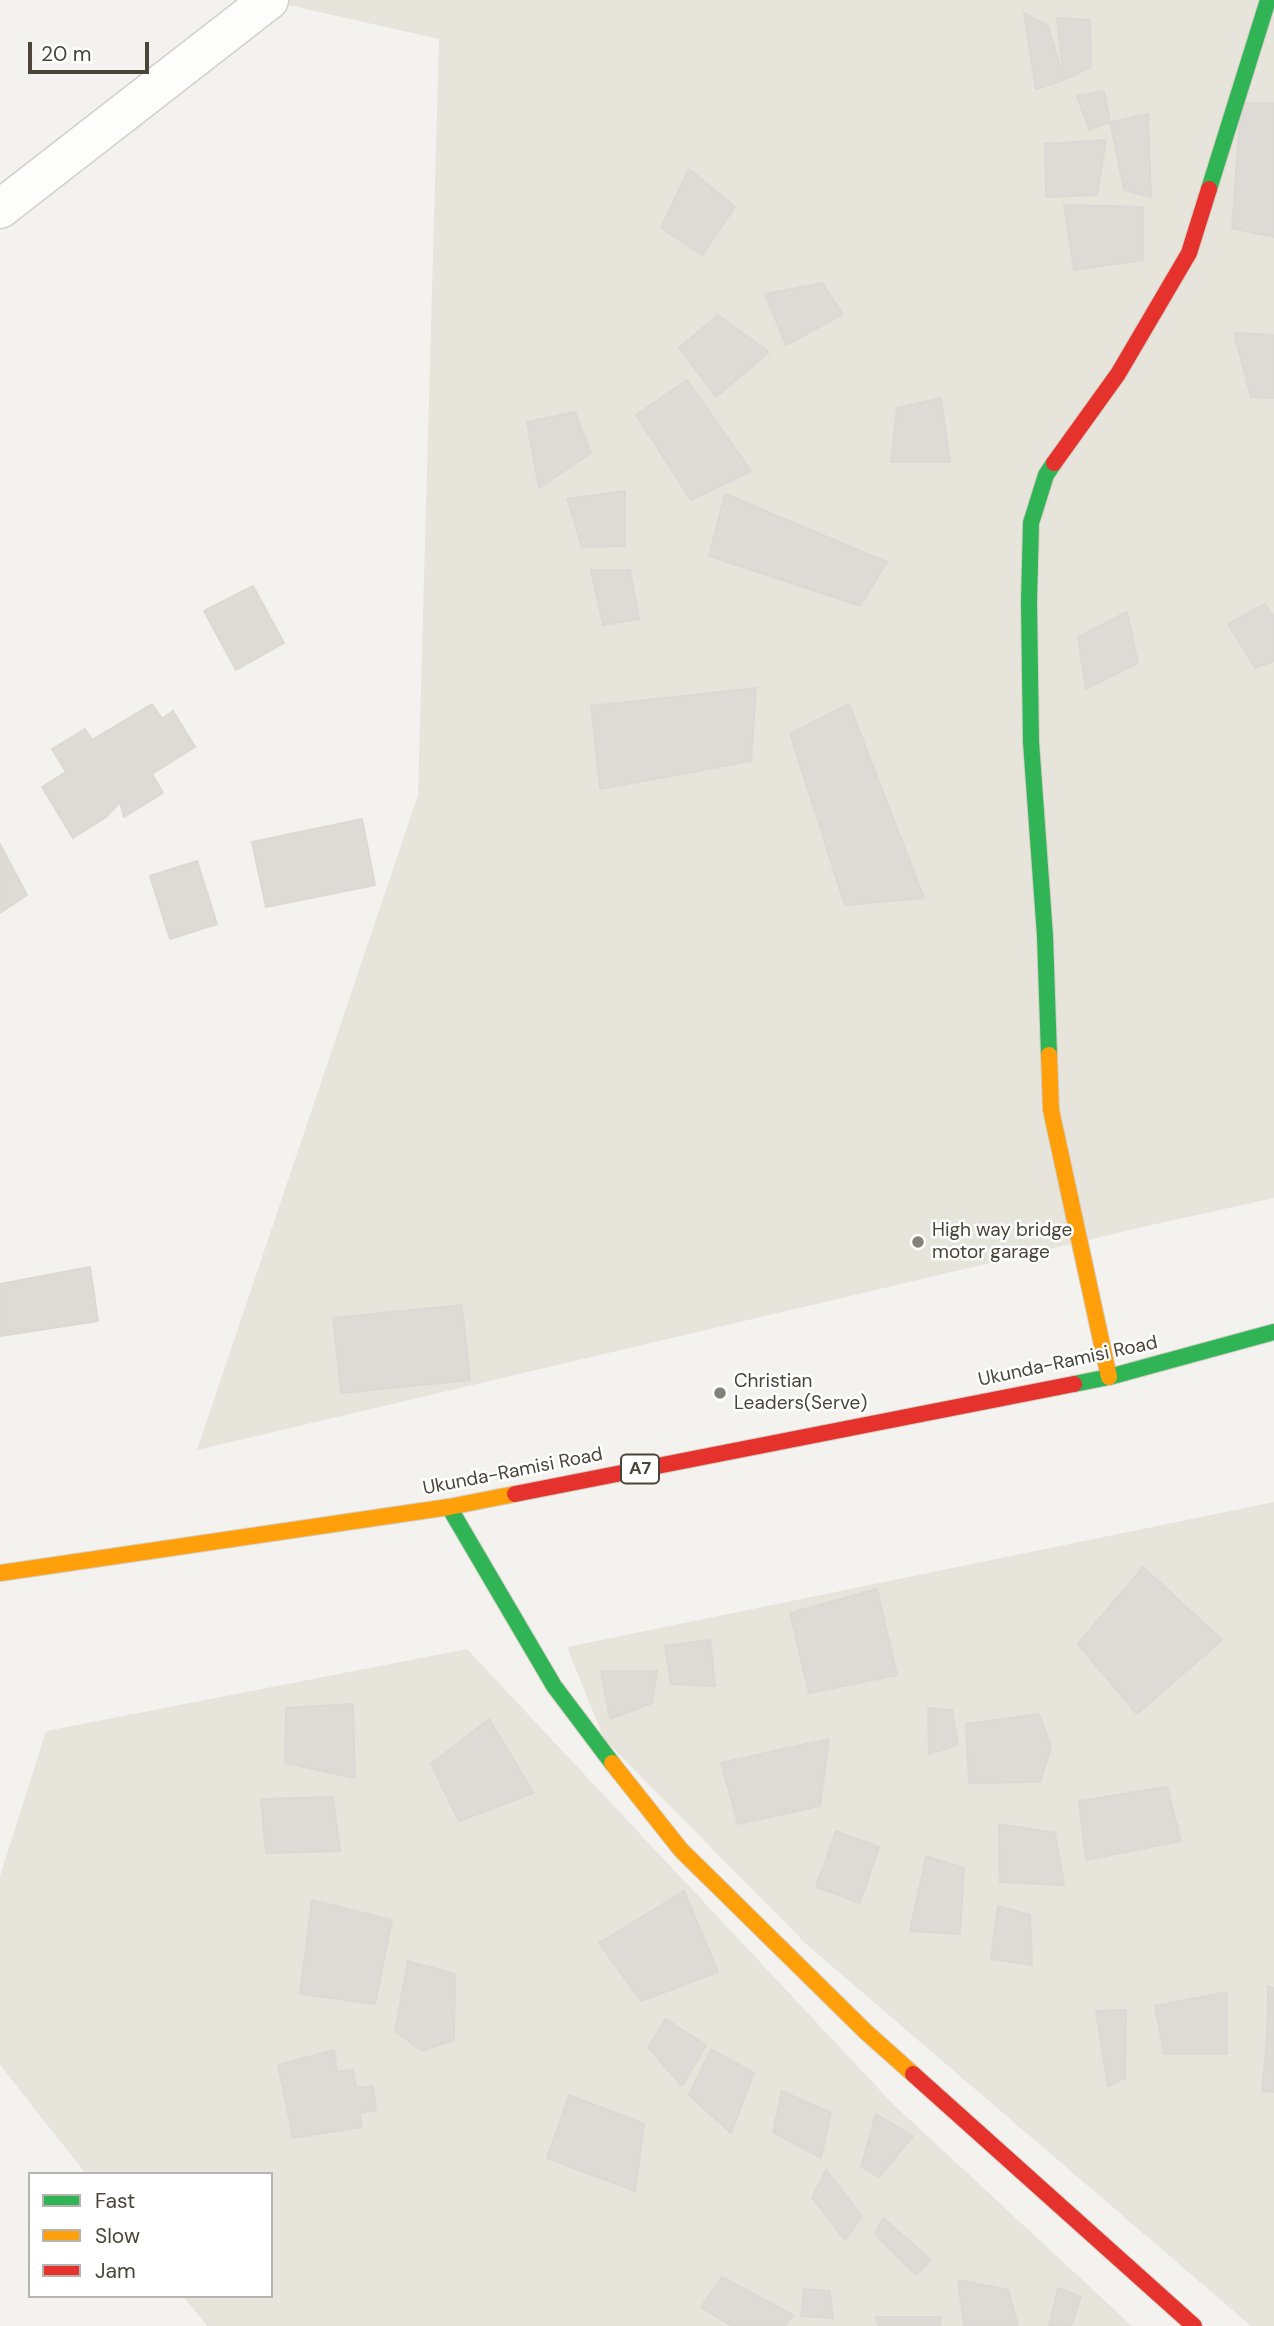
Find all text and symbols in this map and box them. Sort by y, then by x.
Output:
scale bar [32,28,152,72]
text: 20 m [41,40,92,68]
place label: High way bridge motor garage [932,1220,1072,1264]
marker: High way bridge motor garage [910,1234,926,1250]
street label: Ukunda-Ramisi Road [976,1332,1160,1392]
place label: Christian Leaders(Serve) [734,1371,867,1415]
marker: Christian Leaders(Serve) [712,1385,728,1401]
street label: Ukunda-Ramisi Road [421,1443,605,1501]
road number: A7 [621,1454,659,1484]
legend [28,2172,273,2298]
text: Fast [95,2187,135,2215]
text: Slow [95,2222,140,2250]
text: Jam [95,2257,136,2285]

